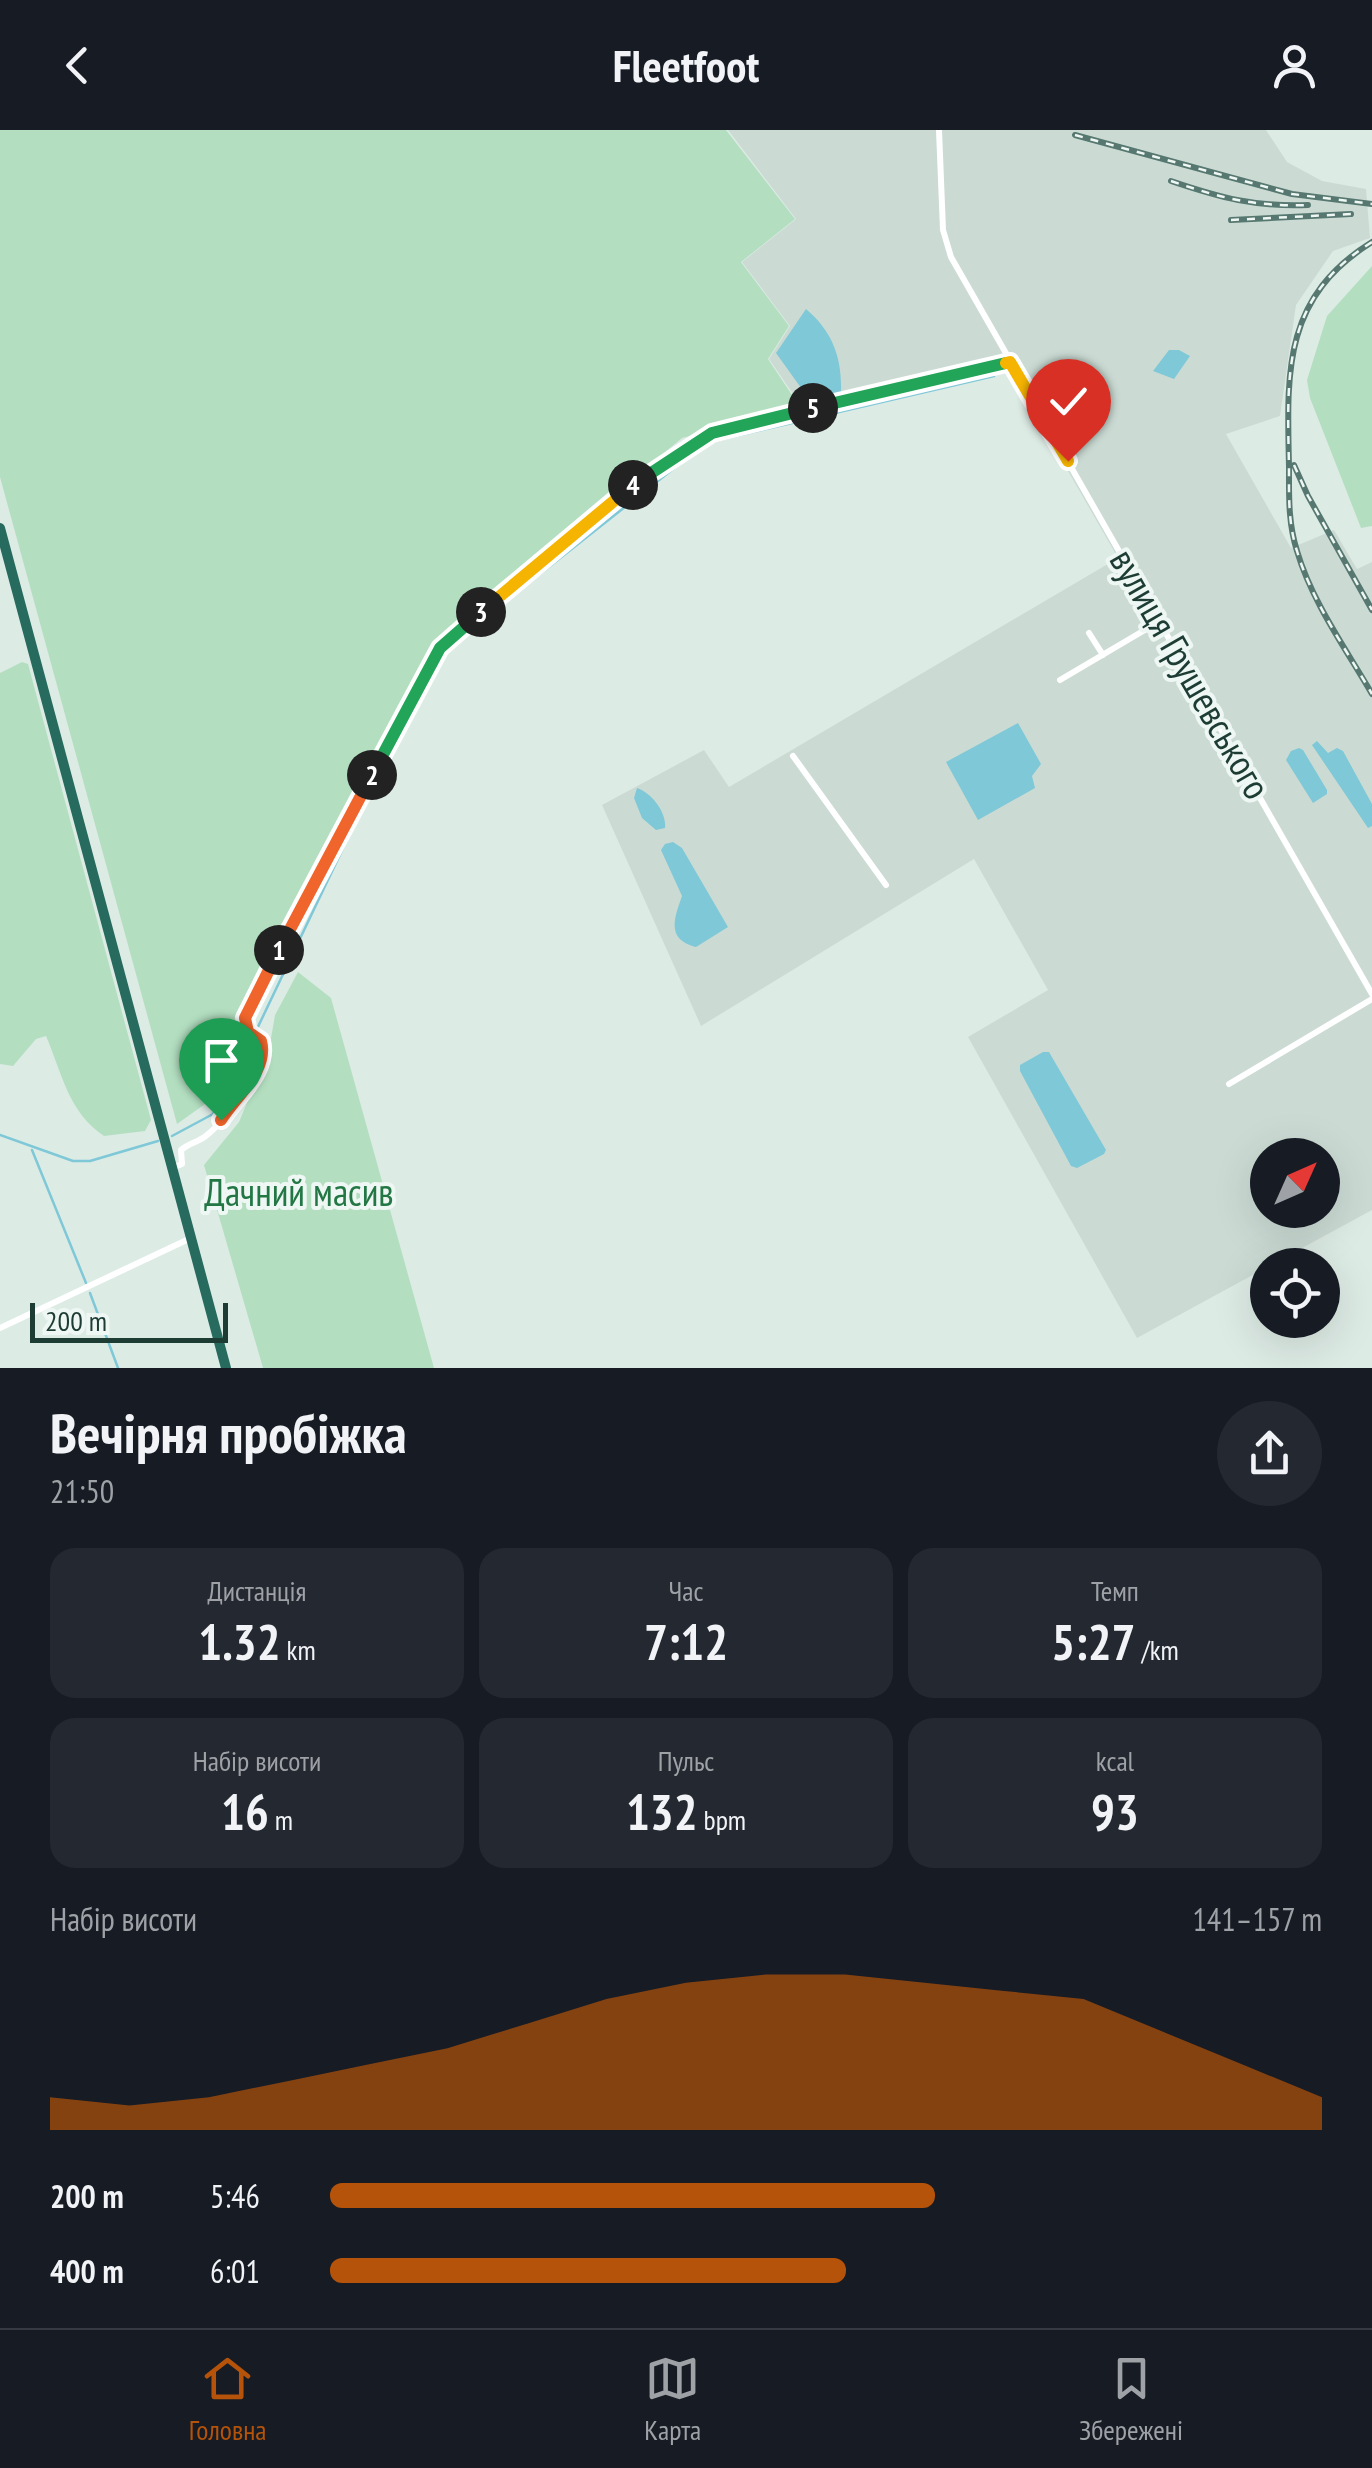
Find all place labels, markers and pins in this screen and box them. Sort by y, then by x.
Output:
pin [1026,359,1111,462]
pin: 5 [788,383,838,433]
pin: 4 [608,460,658,510]
pin: 3 [456,587,506,637]
pin: 2 [347,750,397,800]
pin: 1 [254,925,304,975]
pin [179,1018,264,1121]

